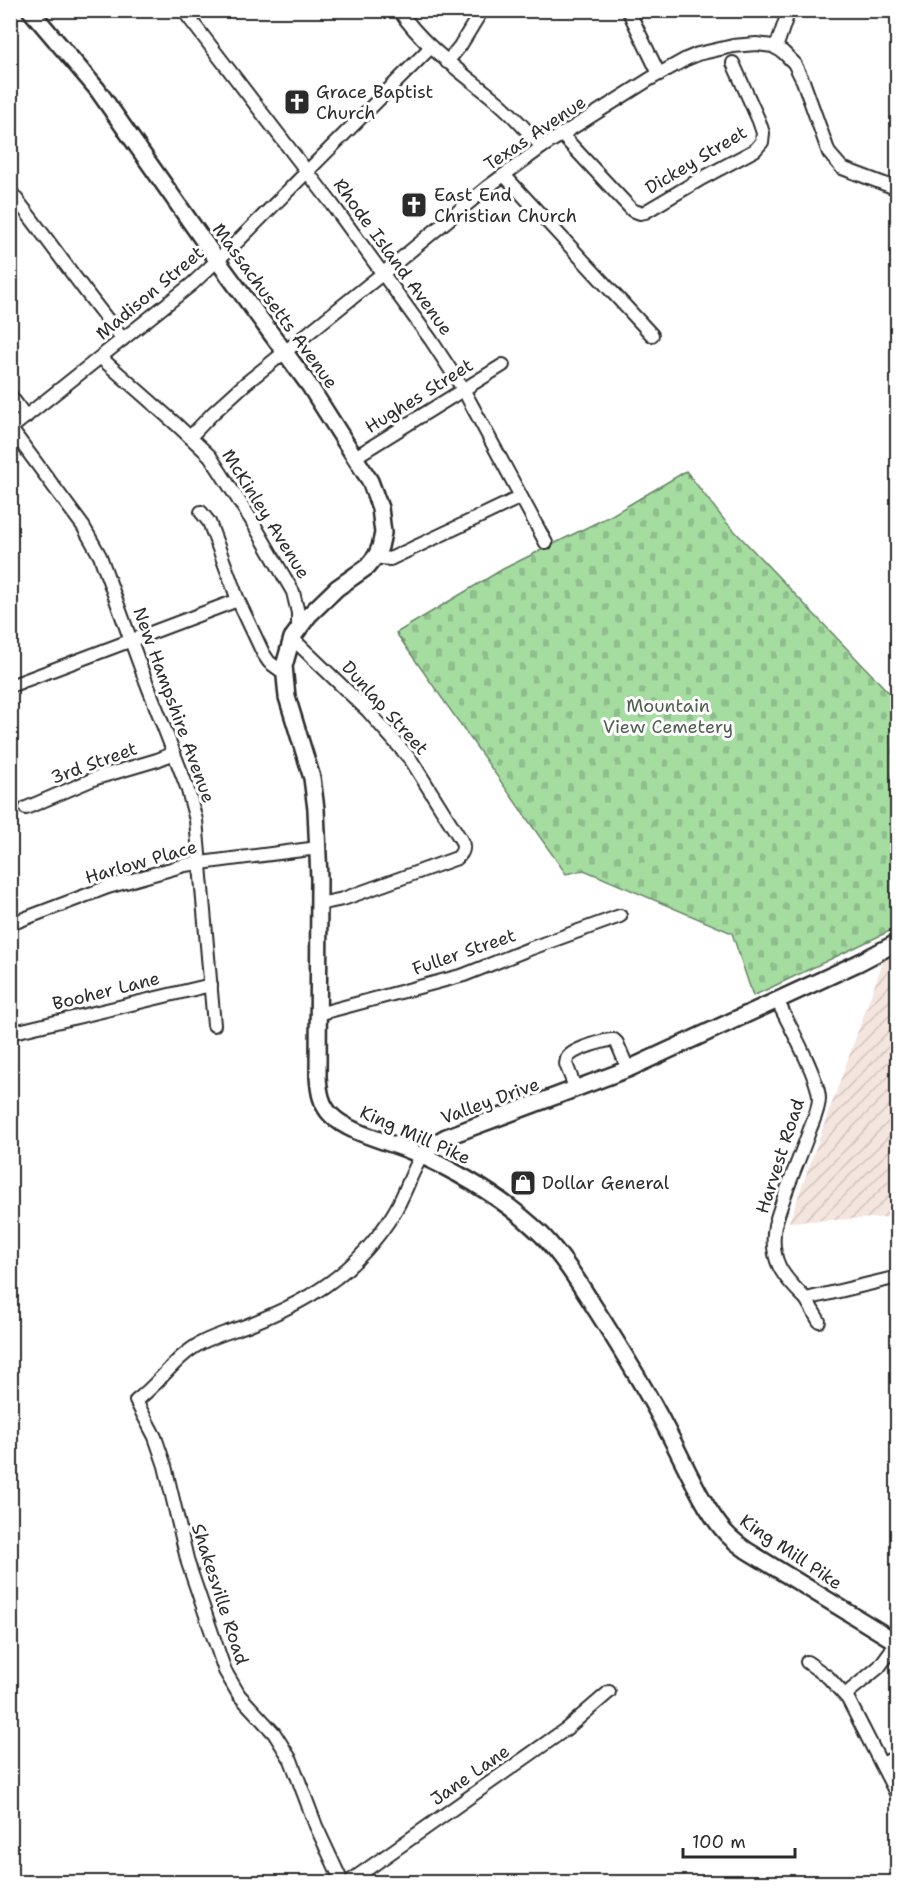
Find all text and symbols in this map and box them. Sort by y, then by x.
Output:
place label: Grace Baptist Church [316,80,434,125]
church icon: Grace Baptist Church [282,87,312,117]
street label: Texas Avenue [479,90,591,176]
street label: Dickey Street [641,120,751,200]
street label: Rhode Island Avenue [328,174,458,340]
place label: East End Christian Church [434,183,577,228]
church icon: East End Christian Church [399,190,429,220]
street label: Massachusetts Avenue [207,218,343,394]
street label: Madison Street [91,241,209,345]
street label: Hughes Street [360,353,478,439]
street label: McKinley Avenue [217,445,315,583]
street label: New Hampshire Avenue [127,604,221,806]
street label: Dunlap Street [336,656,434,760]
park label: Mountain View Cemetery [603,694,733,739]
street label: 3rd Street [47,736,141,790]
street label: Harlow Place [82,835,200,889]
street label: Fuller Street [409,923,519,981]
street label: Booher Lane [50,966,162,1016]
street label: Valley Drive [437,1072,543,1130]
street label: Harvest Road [750,1096,810,1216]
street label: King Mill Pike [356,1100,474,1170]
shop icon: Dollar General [508,1168,538,1198]
place label: Dollar General [542,1171,670,1195]
street label: King Mill Pike [735,1509,847,1595]
street label: Shakesville Road [186,1520,254,1668]
street label: Jane Lane [426,1739,514,1811]
scale bar [683,1821,796,1859]
text: 100 m [692,1830,746,1854]

